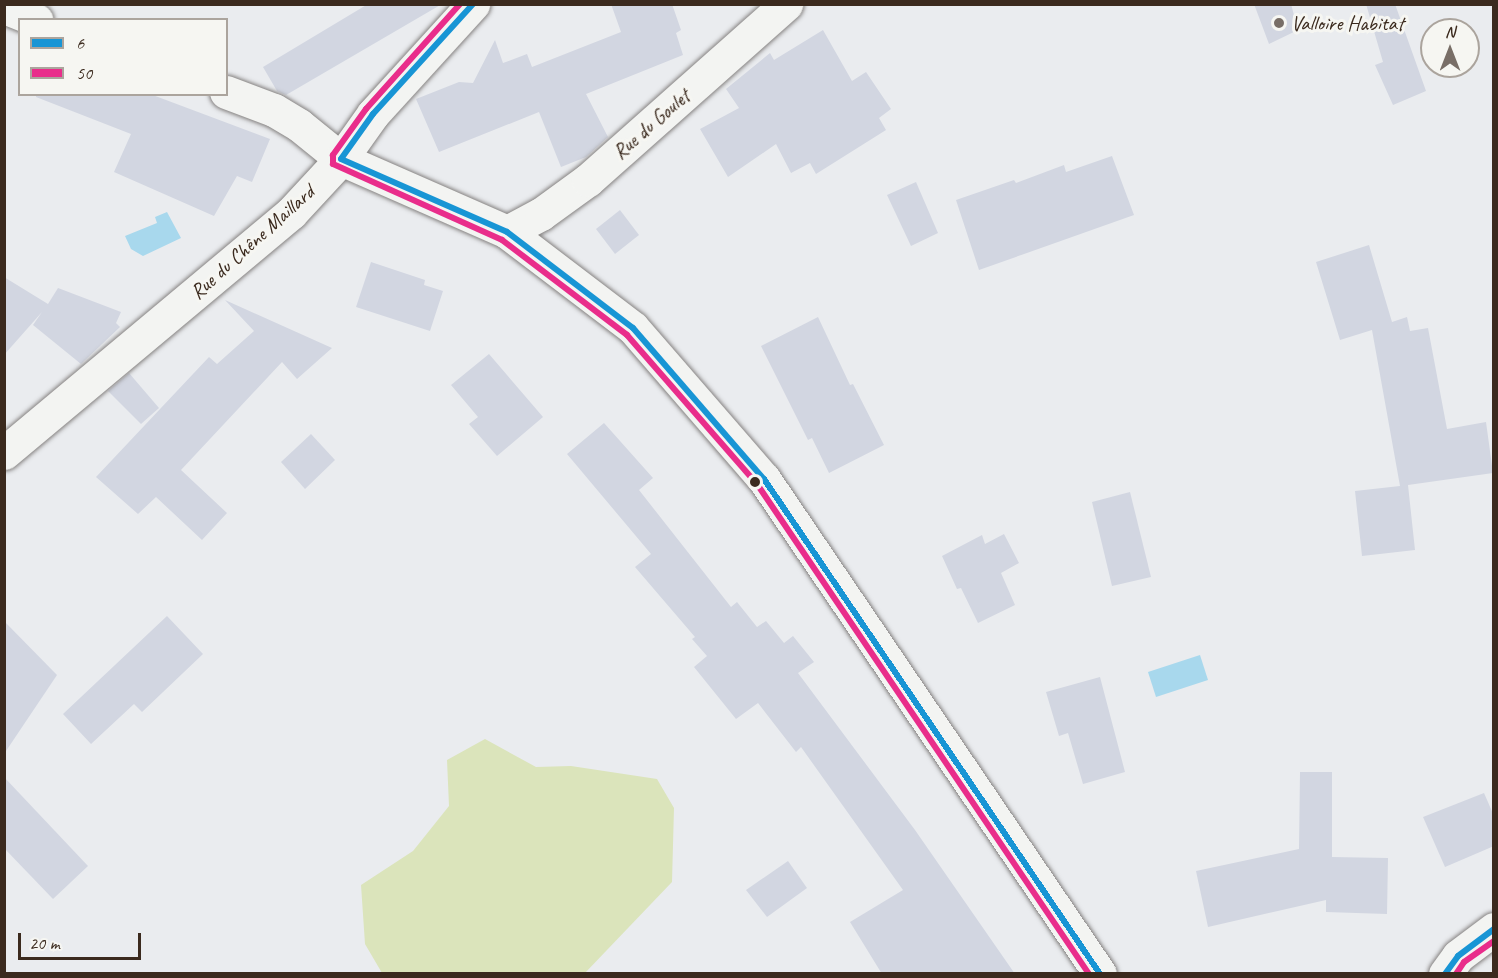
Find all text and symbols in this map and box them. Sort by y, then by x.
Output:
place label: Valloire Habitat [1291,10,1404,36]
marker: Valloire Habitat [1272,16,1286,30]
legend [18,18,228,96]
north arrow [1420,18,1480,78]
text: N [1445,22,1455,42]
text: 6 [76,32,84,54]
text: 50 [76,62,92,84]
street label: Rue du Goulet [607,84,695,164]
street label: Rue du Chêne Maillard [185,180,319,304]
unlabelled marker [749,476,761,488]
scale bar [21,921,144,959]
text: 20 m [29,932,60,954]

